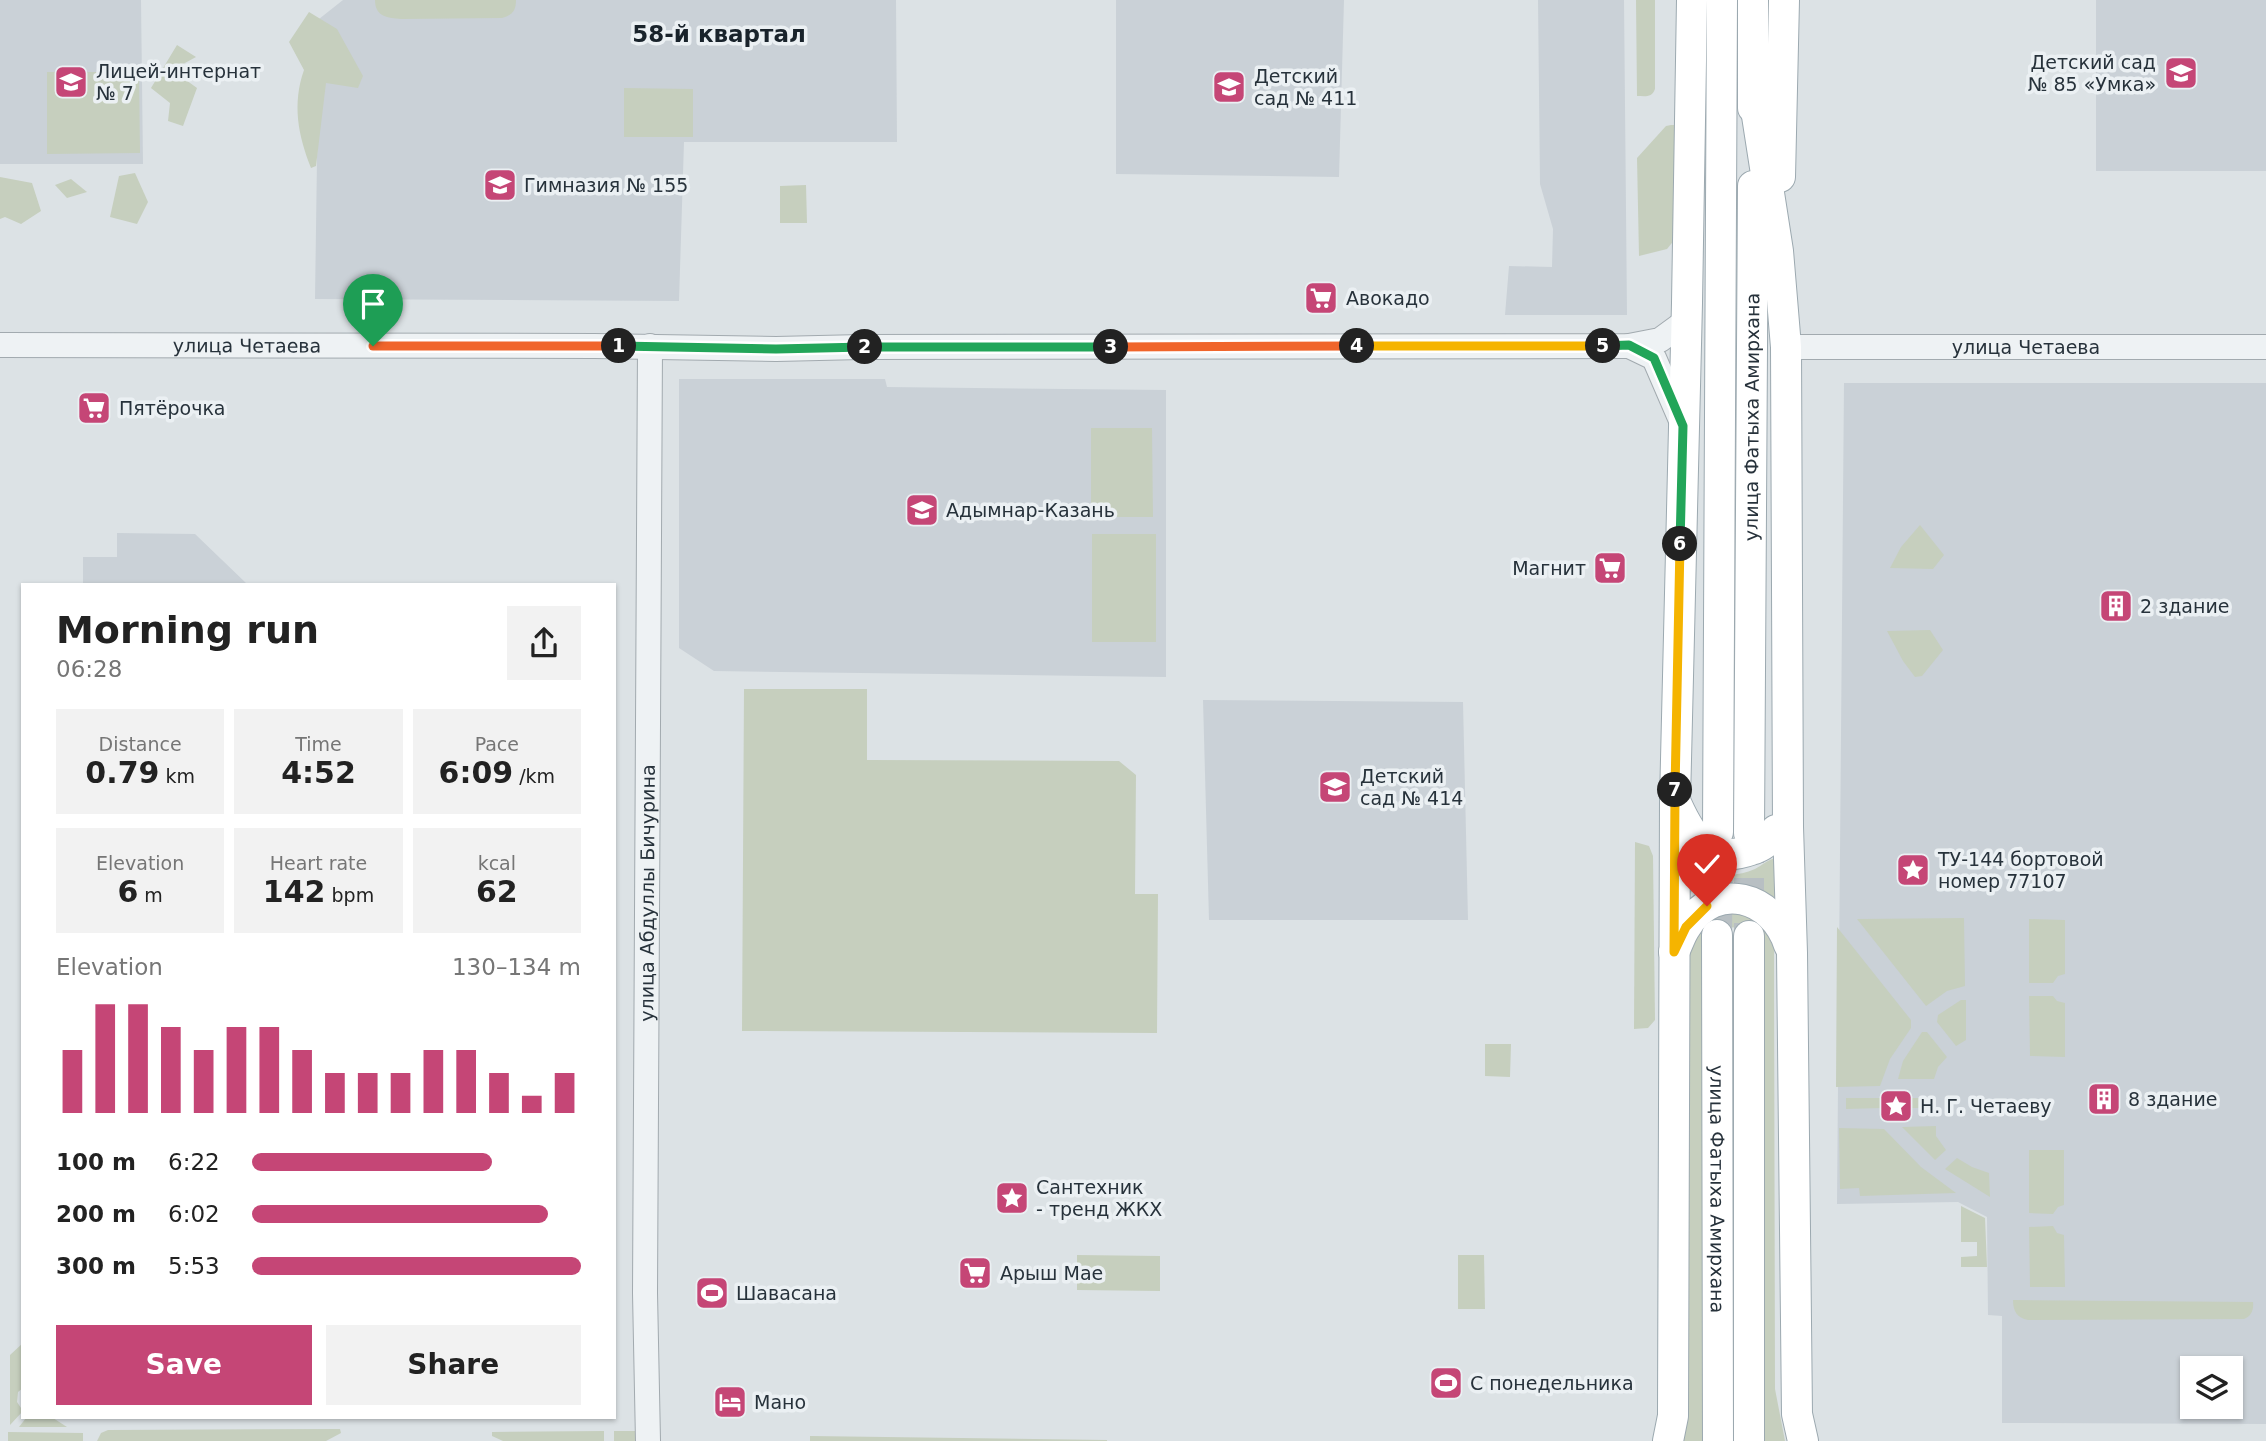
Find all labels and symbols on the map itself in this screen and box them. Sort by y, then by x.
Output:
district label: 58-й квартал [632,21,806,47]
place label: Детский сад № 85 «Умка» [2028,51,2156,95]
school or university icon: Детский сад № 85 «Умка» [2162,54,2200,92]
place label: Лицей-интернат № 7 [96,60,261,104]
school or university icon: Лицей-интернат № 7 [52,63,90,101]
place label: Детский сад № 411 [1254,65,1357,109]
school or university icon: Детский сад № 411 [1210,68,1248,106]
school or university icon: Гимназия № 155 [481,166,519,204]
place label: Гимназия № 155 [524,174,688,196]
pin [343,274,403,346]
supermarket icon: Авокадо [1302,279,1340,317]
place label: Авокадо [1346,287,1430,309]
street label: улица Фатыха Амирхана [1740,293,1763,541]
pin: 1 [602,328,636,364]
pin: 4 [1340,328,1374,364]
pin: 5 [1586,328,1620,364]
pin: 2 [848,330,882,364]
pin: 3 [1094,330,1128,364]
street label: улица Четаева [173,334,321,357]
street label: улица Четаева [1952,336,2100,358]
supermarket icon: Пятёрочка [75,389,113,427]
place label: Пятёрочка [119,397,226,419]
school or university icon: Адымнар-Казань [903,491,941,529]
place label: Адымнар-Казань [946,499,1115,521]
pin: 6 [1662,526,1698,562]
supermarket icon: Магнит [1591,549,1629,587]
place label: Магнит [1512,557,1586,579]
building icon: 2 здание [2097,587,2135,625]
place label: 2 здание [2140,595,2229,617]
street label: улица Абдуллы Бичурина [635,764,659,1022]
place label: Детский сад № 414 [1360,765,1463,809]
school or university icon: Детский сад № 414 [1316,768,1354,806]
pin: 7 [1658,772,1692,808]
pin [1677,834,1737,906]
place label: ТУ-144 бортовой номер 77107 [1937,848,2104,892]
place icon: ТУ-144 бортовой номер 77107 [1894,851,1932,889]
street label: улица Фатыха Амирхана [1706,1065,1729,1313]
building icon: 8 здание [2085,1080,2123,1118]
place icon: Н. Г. Четаеву [1877,1087,1915,1125]
place label: 8 здание [2128,1088,2217,1110]
place label: Н. Г. Четаеву [1920,1095,2052,1117]
place label: Сантехник - тренд ЖКХ [1036,1176,1162,1220]
place icon: Сантехник - тренд ЖКХ [993,1179,1031,1217]
supermarket icon: Арыш Мае [956,1254,994,1292]
place label: Арыш Мае [1000,1262,1103,1284]
sports icon: Шавасана [693,1274,731,1312]
place label: Шавасана [736,1282,837,1304]
sports icon: С понедельника [1427,1364,1465,1402]
place label: С понедельника [1470,1372,1634,1394]
hotel icon: Мано [711,1383,749,1421]
place label: Мано [754,1391,806,1413]

